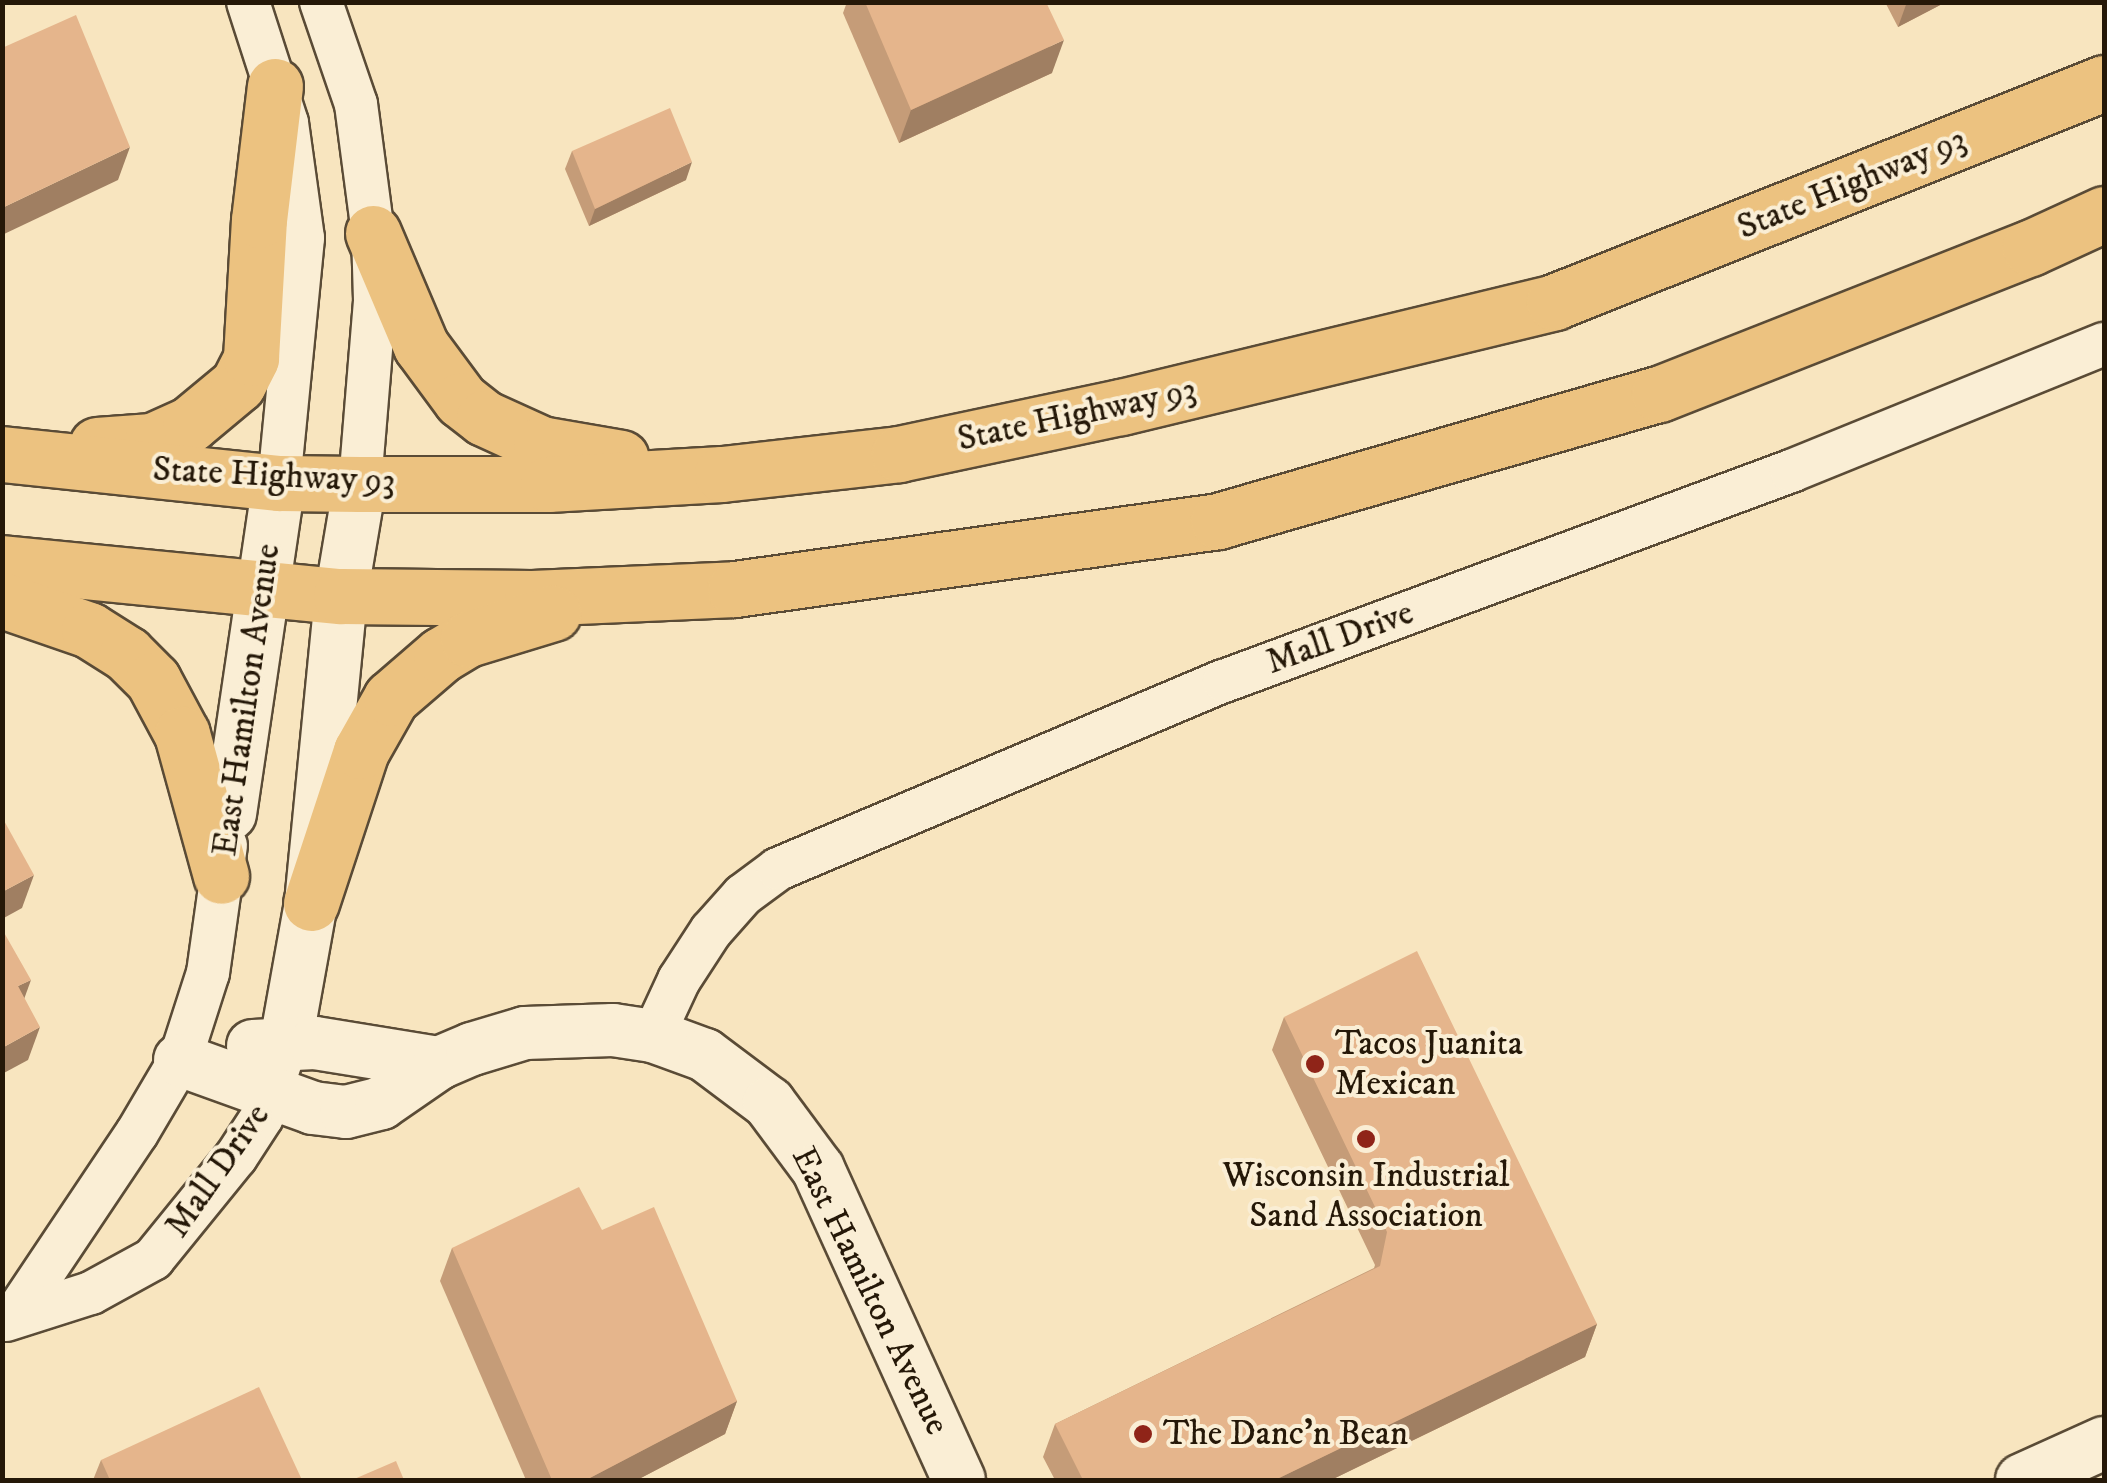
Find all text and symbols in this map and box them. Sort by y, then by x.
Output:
street label: State Highway 93 [1732,119,1972,249]
street label: State Highway 93 [954,369,1200,461]
street label: State Highway 93 [152,449,396,503]
street label: East Hamilton Avenue [204,541,290,859]
street label: Mall Drive [1261,592,1419,684]
place label: Tacos Juanita Mexican [1335,1023,1523,1105]
marker: Tacos Juanita Mexican [1304,1053,1326,1075]
street label: Mall Drive [157,1096,279,1246]
marker: Wisconsin Industrial Sand Association [1355,1128,1377,1150]
street label: East Hamilton Avenue [782,1140,958,1442]
place label: Wisconsin Industrial Sand Association [1223,1155,1509,1237]
place label: The Danc'n Bean [1163,1413,1408,1455]
marker: The Danc'n Bean [1132,1423,1154,1445]

